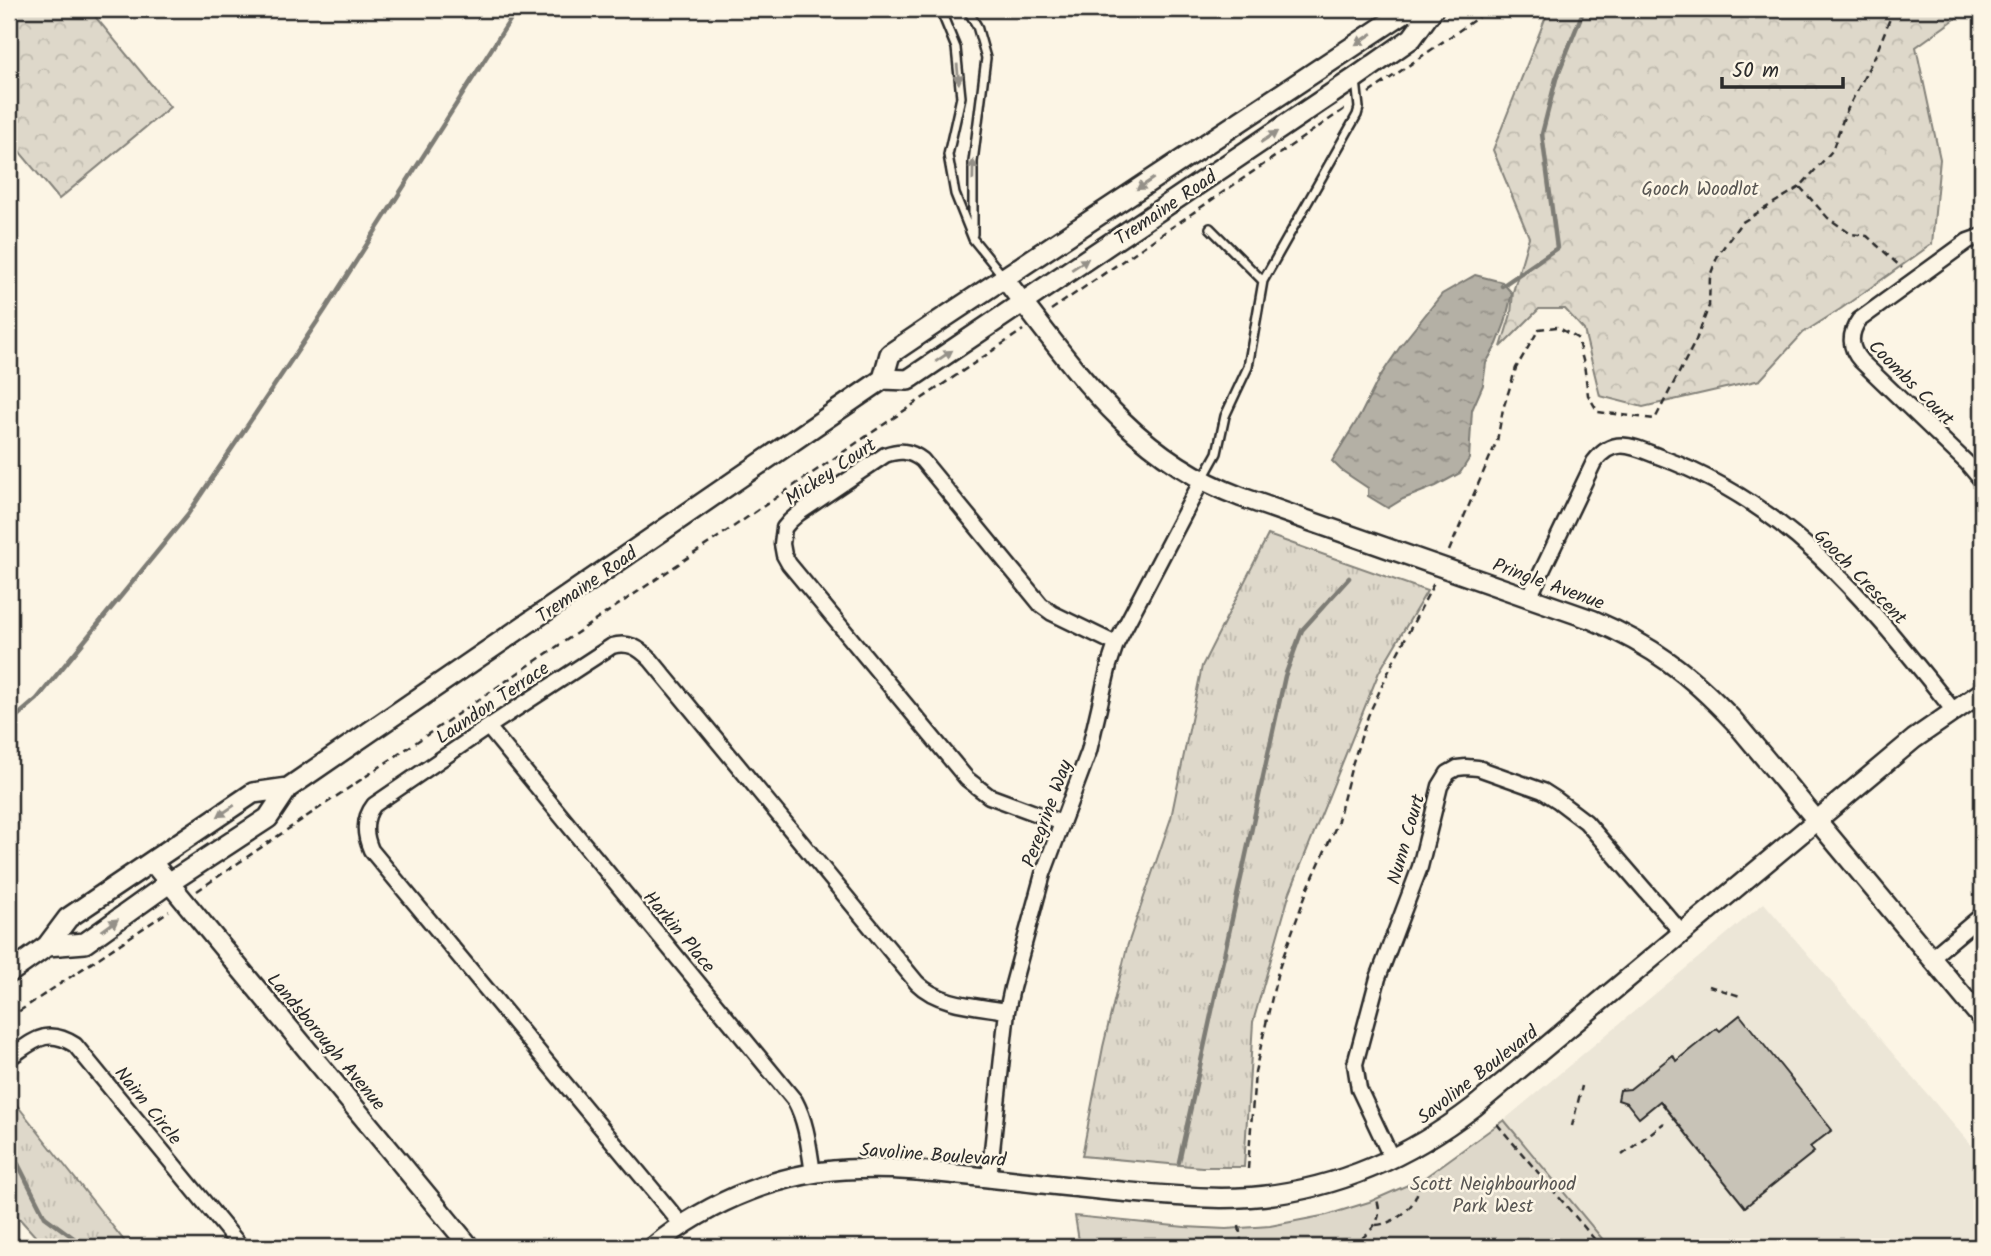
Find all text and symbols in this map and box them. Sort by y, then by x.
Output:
one-way arrow [1355,32,1373,46]
scale bar [1722,46,1842,90]
text: 50 m [1732,55,1779,88]
one-way arrow [953,63,964,85]
one-way arrow [1259,130,1278,143]
one-way arrow [968,159,979,181]
street label: Tremaine Road [1109,163,1224,254]
park label: Gooch Woodlot [1641,175,1759,205]
one-way arrow [1135,177,1155,190]
one-way arrow [1071,257,1089,271]
street label: Coombs Court [1860,333,1961,434]
one-way arrow [935,349,953,363]
street label: Mickey Court [779,431,883,514]
street label: Gooch Crescent [1806,522,1914,633]
street label: Tremaine Road [530,539,644,632]
street label: Pringle Avenue [1488,551,1609,619]
street label: Laundon Terrace [430,654,556,753]
street label: Peregrine Way [1015,755,1082,872]
street label: Nunn Court [1380,790,1434,888]
one-way arrow [217,804,235,818]
street label: Harkin Place [635,884,722,981]
one-way arrow [101,918,119,932]
street label: Landsborough Avenue [259,967,393,1118]
street label: Savoline Boulevard [1411,1018,1546,1133]
street label: Nairn Circle [106,1060,189,1153]
street label: Savoline Boulevard [859,1136,1008,1176]
park label: Scott Neighbourhood Park West [1410,1170,1576,1222]

